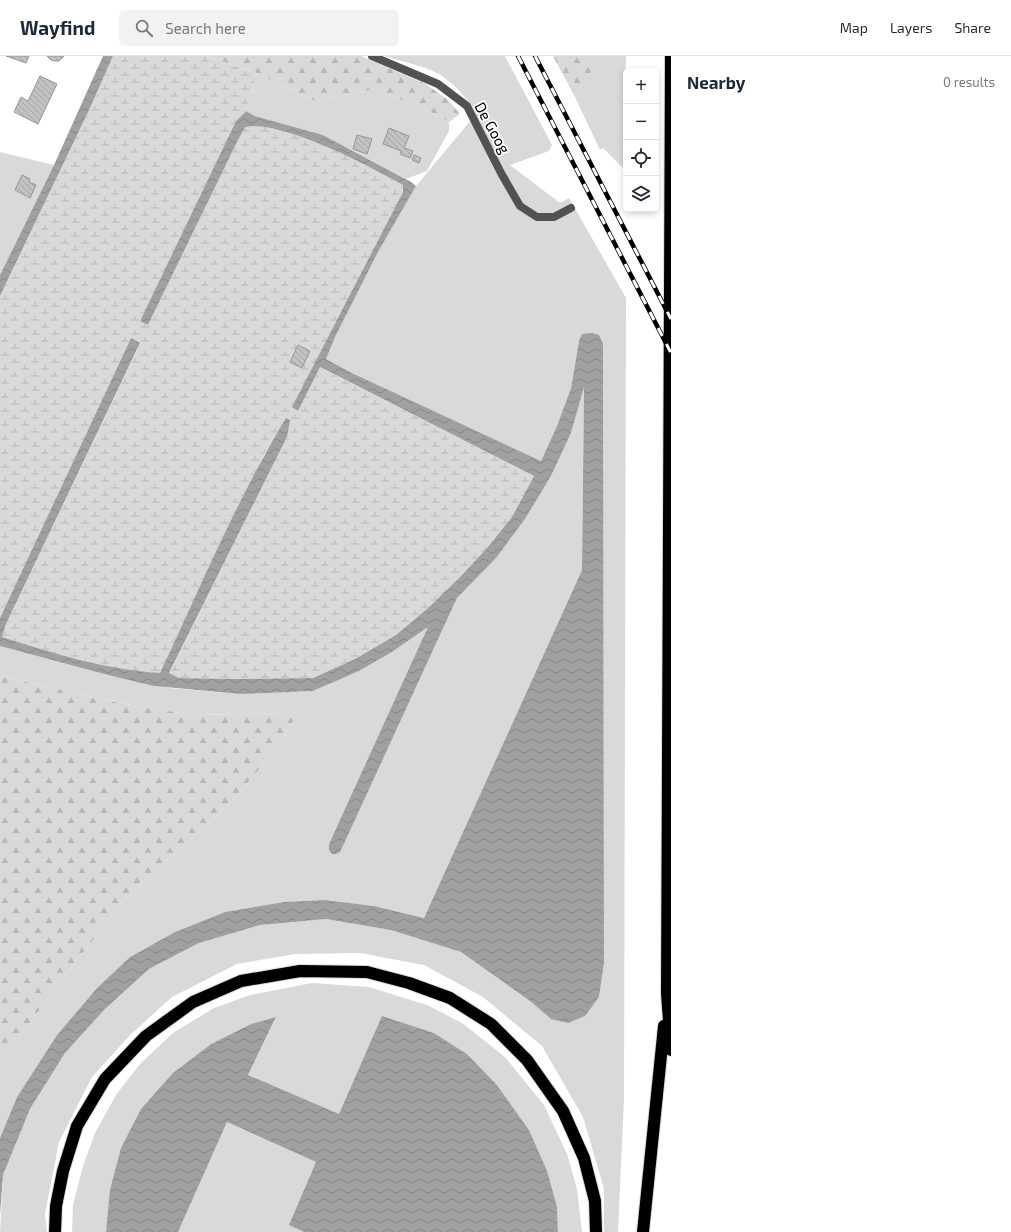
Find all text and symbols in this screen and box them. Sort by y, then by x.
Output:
search box [119,10,399,46]
text: Wayfind [20,16,95,39]
icon: search [133,17,155,39]
text: Search here [165,19,246,37]
text: Map [840,19,868,36]
text: Layers [890,19,932,36]
text: Share [954,19,991,36]
map controls [623,68,659,212]
button: + [623,68,659,104]
text: Nearby [687,72,745,92]
text: 0 results [943,74,995,90]
street label: De Goog [471,99,515,157]
button: − [623,104,659,140]
button: locate [623,140,659,176]
button: layers [623,176,659,212]

